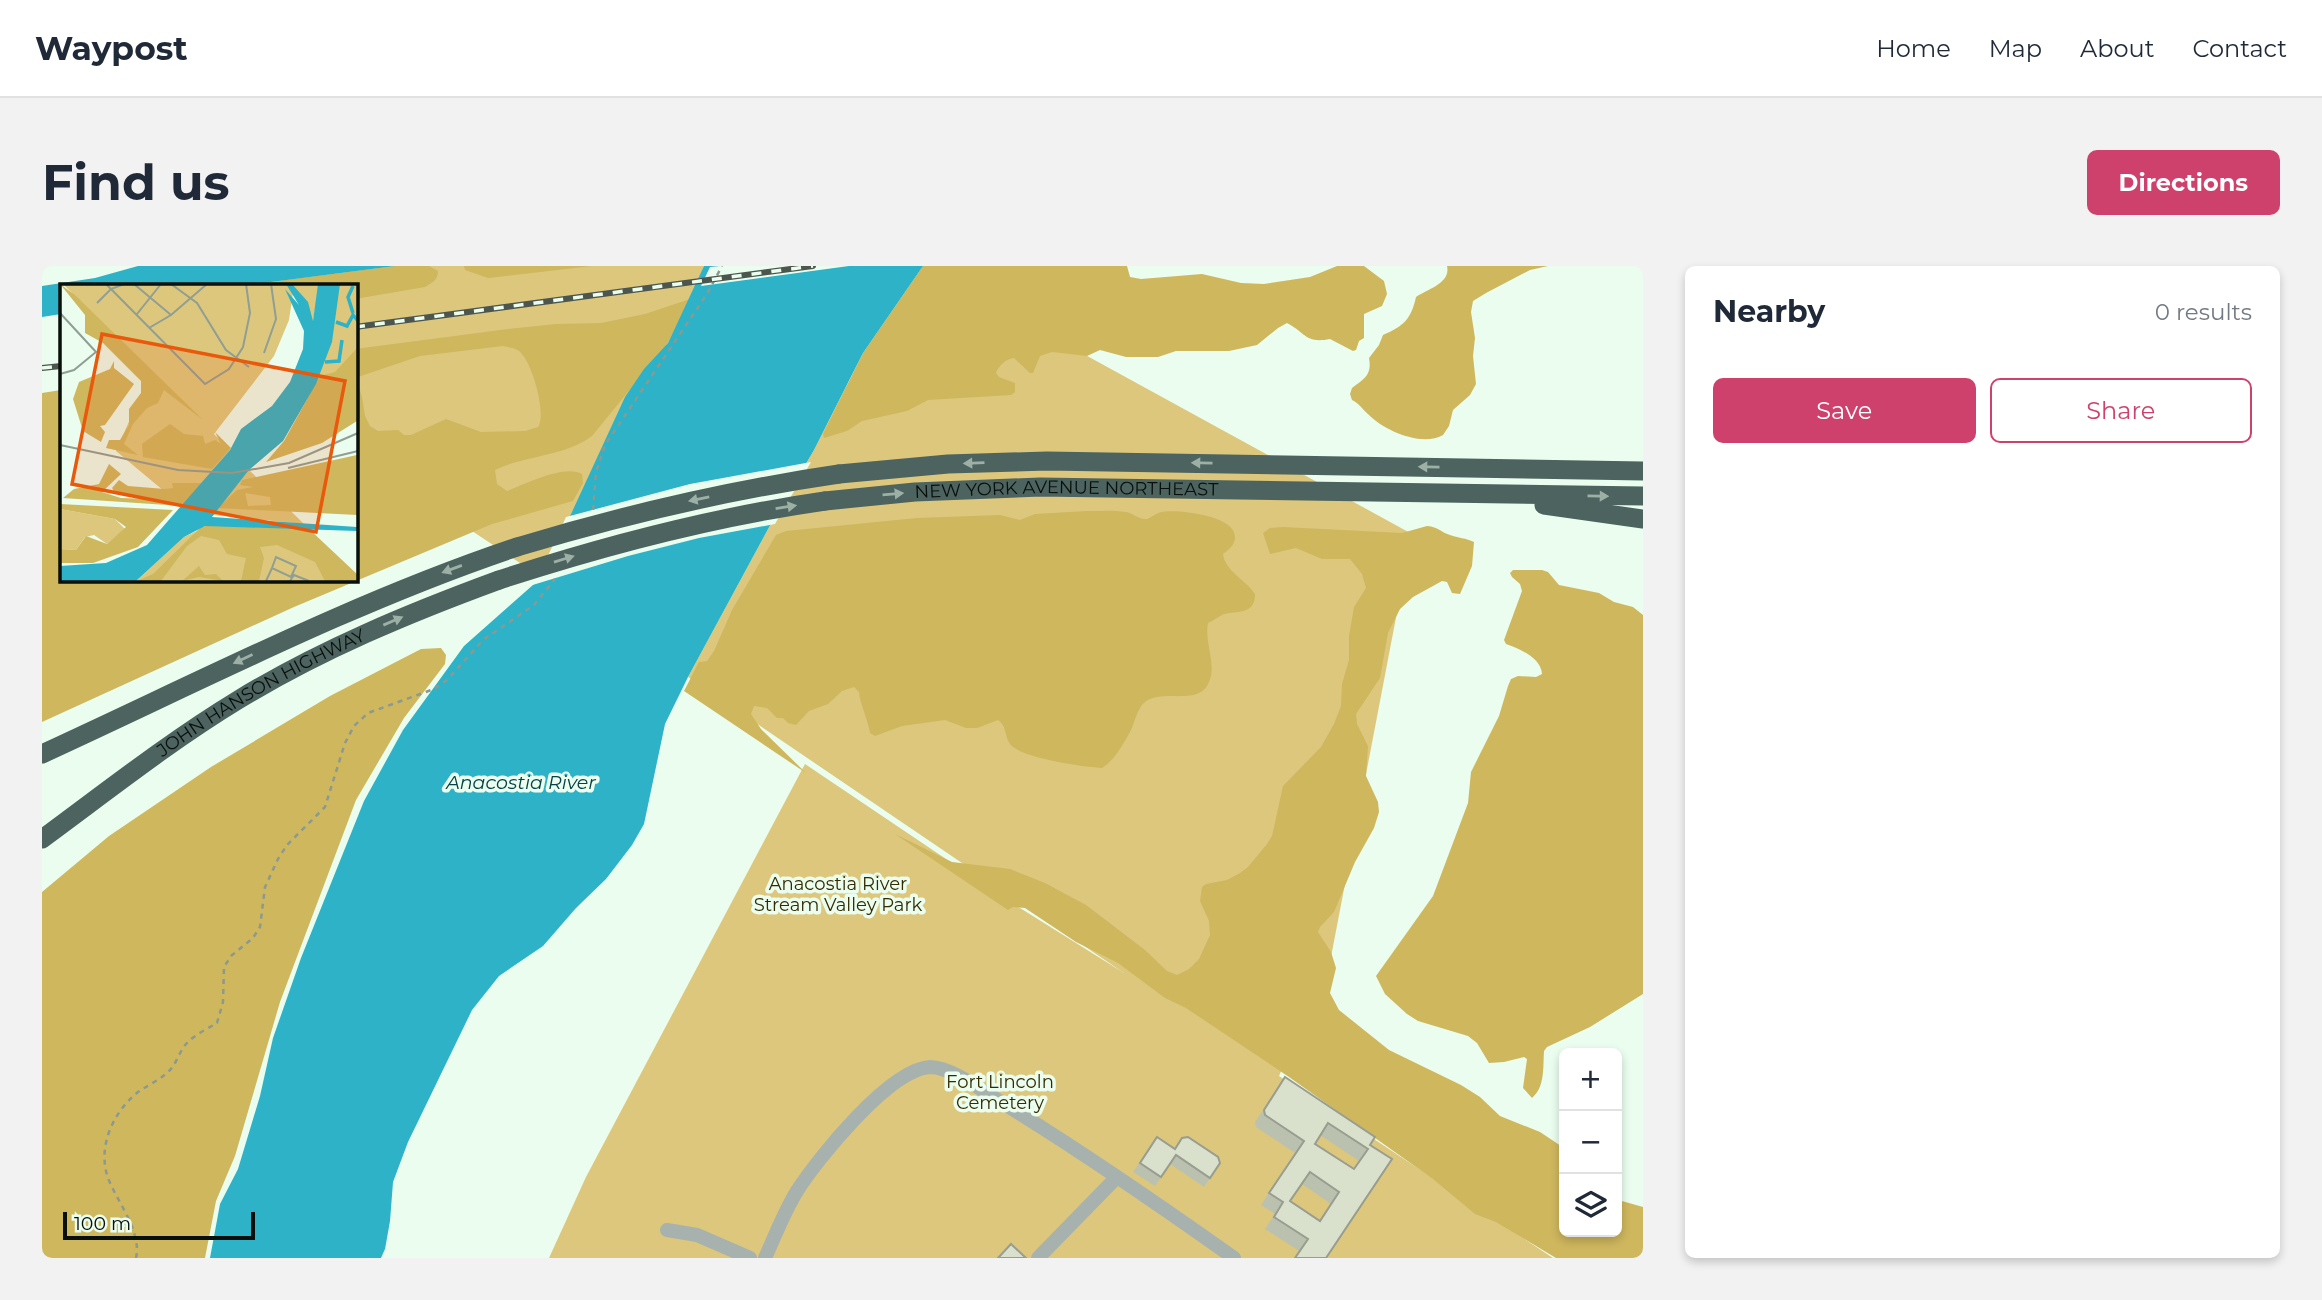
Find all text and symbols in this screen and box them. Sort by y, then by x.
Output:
text: Waypost [35,28,188,68]
text: Home [1876,34,1951,63]
text: Map [1989,34,2042,63]
text: About [2080,34,2154,63]
text: Contact [2192,34,2287,63]
button: Directions [2087,150,2280,215]
text: Find us [42,153,230,212]
inset map [60,284,357,581]
text: Nearby [1713,293,1825,330]
text: 0 results [2155,298,2252,326]
button: Save [1713,378,1976,443]
button: Share [1990,378,2252,443]
one-way arrow [963,457,985,468]
one-way arrow [1191,457,1213,469]
one-way arrow [1418,461,1440,472]
street label: NEW YORK AVENUE NORTHEAST [914,476,1219,503]
one-way arrow [882,488,904,499]
one-way arrow [1587,490,1609,501]
one-way arrow [688,493,710,504]
one-way arrow [775,501,797,512]
one-way arrow [554,553,575,564]
one-way arrow [442,564,463,575]
one-way arrow [382,615,403,626]
street label: JOHN HANSON HIGHWAY [152,624,369,762]
one-way arrow [233,653,253,665]
water label: Anacostia River [445,771,596,794]
park label: Anacostia River Stream Valley Park [754,873,923,916]
map controls [1559,1048,1622,1237]
button: + [1559,1048,1622,1111]
park label: Fort Lincoln Cemetery [946,1071,1054,1114]
button: − [1559,1111,1622,1174]
button: layers [1559,1174,1622,1237]
scale bar [63,1209,256,1241]
text: 100 m [74,1212,131,1235]

